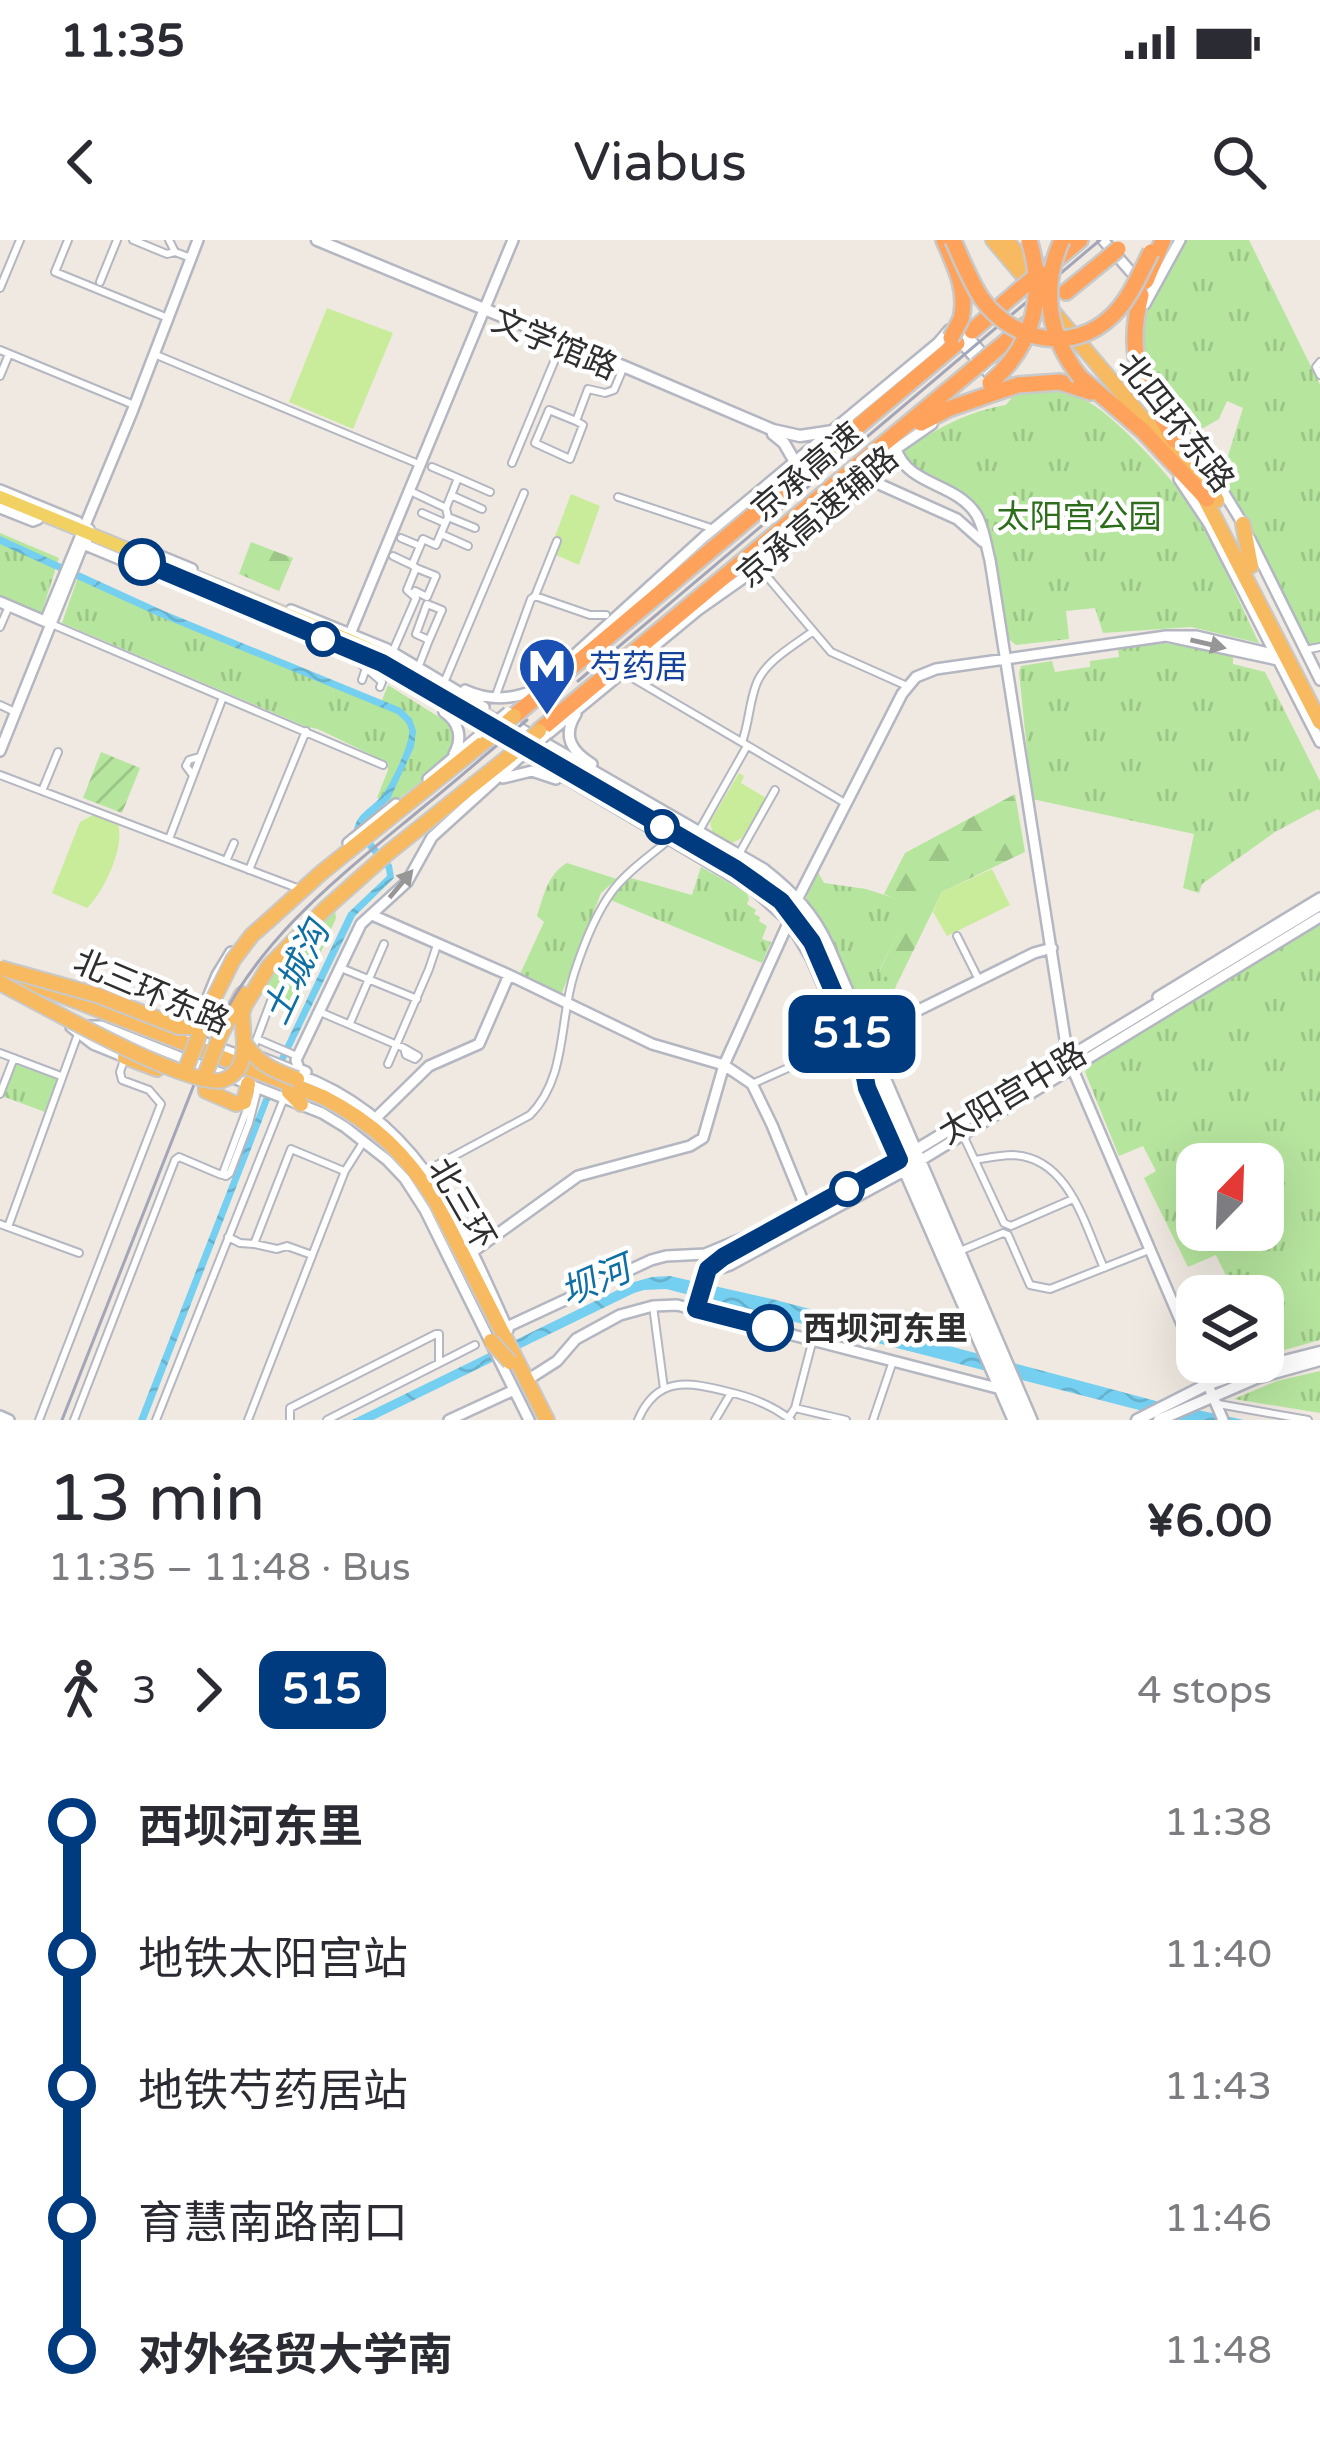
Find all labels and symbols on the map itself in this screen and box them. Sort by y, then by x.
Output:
street label: 文学馆路 [486,301,623,388]
street label: 北四环东路 [1110,346,1242,500]
street label: 京承高速 [744,415,870,530]
street label: 京承高速辅路 [730,439,906,596]
park label: 太阳宫公园 [997,498,1162,537]
unlabelled marker [120,540,164,584]
unlabelled marker [307,623,339,655]
metro station icon: 芍药居 [516,635,578,717]
one-way arrow [1190,636,1228,655]
place label: 芍药居 [589,648,688,687]
unlabelled marker [646,811,678,843]
one-way arrow [388,869,414,899]
water label: 土城沟 [254,911,340,1031]
street label: 北三环东路 [68,942,235,1043]
line badge: 515 [783,995,921,1073]
street label: 太阳宫中路 [932,1034,1094,1152]
north arrow [1176,1143,1284,1251]
street label: 北三环 [420,1151,503,1256]
unlabelled marker [831,1173,863,1205]
water label: 坝河 [554,1245,643,1315]
marker: 西坝河东里 [748,1306,792,1350]
place label: 西坝河东里 [803,1310,968,1349]

